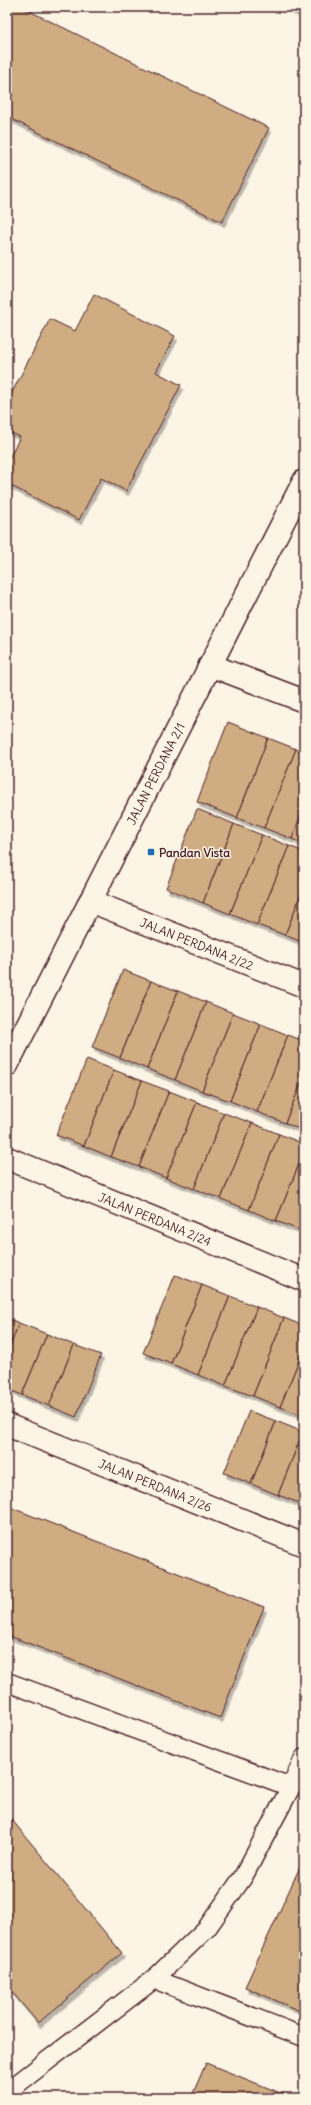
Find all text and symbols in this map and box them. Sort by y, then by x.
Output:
street label: JALAN PERDANA 2/1 [123,720,187,827]
place label: Pandan Vista [159,845,230,860]
marker: Pandan Vista [146,847,156,857]
street label: JALAN PERDANA 2/22 [138,914,256,973]
street label: JALAN PERDANA 2/24 [96,1189,214,1249]
street label: JALAN PERDANA 2/26 [97,1455,214,1515]

